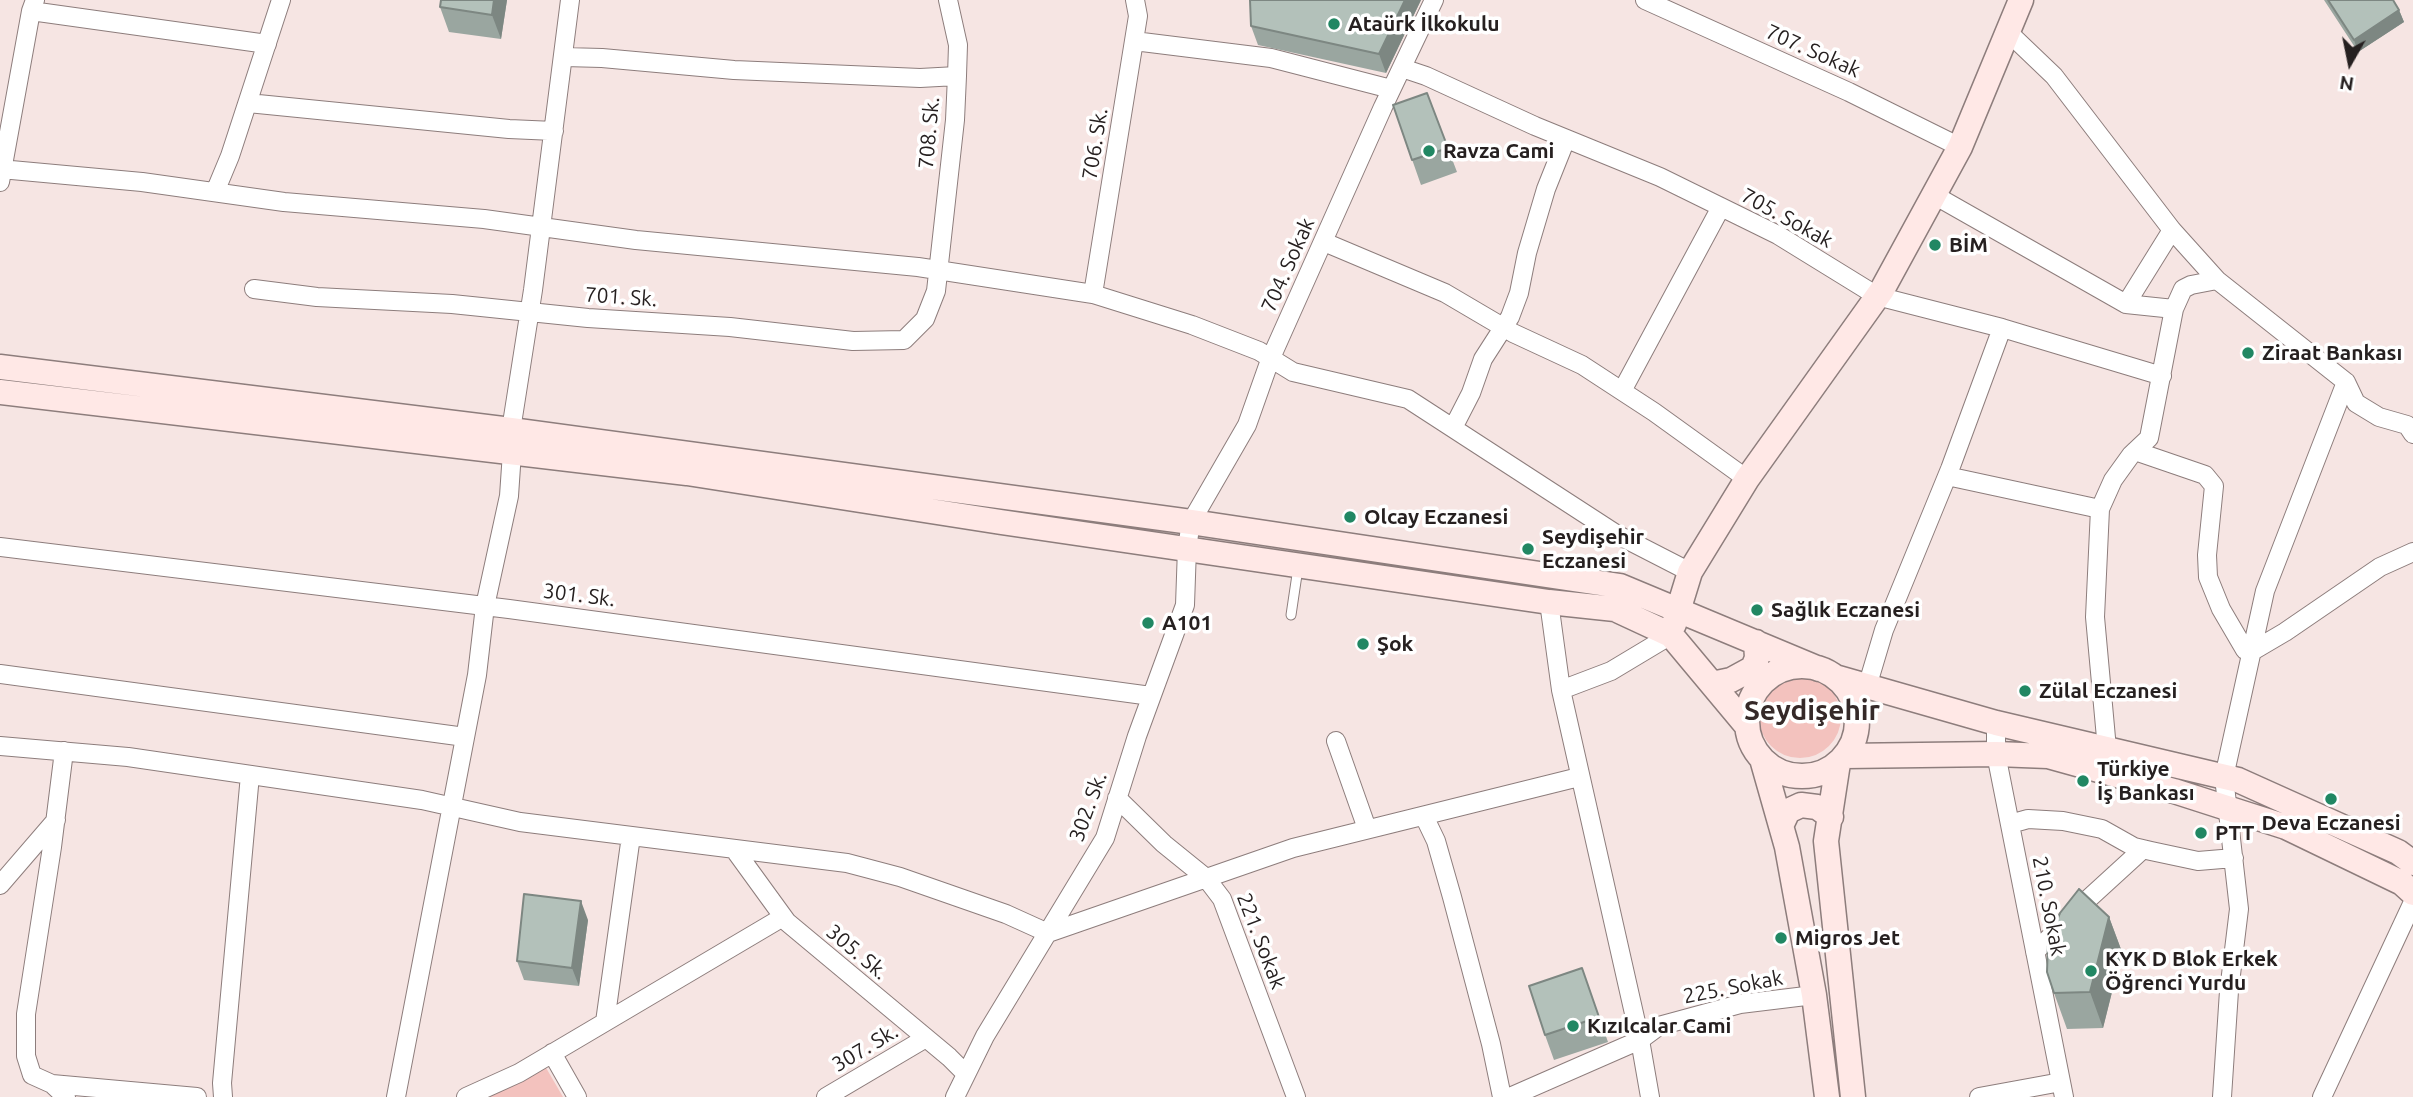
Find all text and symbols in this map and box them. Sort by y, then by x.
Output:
place label: Ataürk İlkokulu [1348,11,1500,37]
marker: Ataürk İlkokulu [1326,16,1342,32]
street label: 707. Sokak [1762,19,1864,83]
north arrow [2315,28,2385,98]
text: N [2338,72,2355,96]
street label: 708. Sk. [913,96,945,170]
street label: 706. Sk. [1077,106,1113,182]
place label: Ravza Cami [1443,138,1554,164]
marker: Ravza Cami [1421,143,1437,159]
street label: 705. Sokak [1737,183,1837,253]
street label: 704. Sokak [1256,214,1320,316]
place label: BİM [1949,232,1988,258]
marker: BİM [1927,237,1943,253]
street label: 701. Sk. [584,282,658,312]
place label: Ziraat Bankası [2262,340,2402,366]
marker: Ziraat Bankası [2240,345,2256,361]
place label: Olcay Eczanesi [1364,504,1508,530]
marker: Olcay Eczanesi [1342,509,1358,525]
place label: Seydişehir Eczanesi [1542,524,1644,574]
marker: Seydişehir Eczanesi [1520,541,1536,557]
street label: 301. Sk. [542,578,616,612]
place label: Sağlık Eczanesi [1771,597,1920,623]
marker: Sağlık Eczanesi [1749,602,1765,618]
place label: A101 [1162,610,1212,636]
marker: A101 [1140,615,1156,631]
place label: Şok [1377,631,1413,657]
marker: Şok [1355,636,1371,652]
place label: Zülal Eczanesi [2039,678,2177,704]
marker: Zülal Eczanesi [2017,683,2033,699]
district label: Seydişehir [1744,694,1880,728]
place label: Türkiye İş Bankası [2097,756,2195,806]
street label: 302. Sk. [1064,769,1112,845]
marker: Türkiye İş Bankası [2075,773,2091,789]
marker: Deva Eczanesi [2323,791,2339,807]
place label: Deva Eczanesi [2261,810,2401,836]
place label: PTT [2215,820,2254,846]
marker: PTT [2193,825,2209,841]
street label: 210. Sokak [2027,854,2071,958]
street label: 221. Sokak [1231,889,1291,993]
street label: 305. Sk. [821,919,893,985]
place label: Migros Jet [1795,925,1900,951]
marker: Migros Jet [1773,930,1789,946]
place label: KYK D Blok Erkek Öğrenci Yurdu [2105,946,2278,996]
marker: KYK D Blok Erkek Öğrenci Yurdu [2083,963,2099,979]
street label: 225. Sokak [1681,965,1785,1009]
place label: Kızılcalar Cami [1587,1013,1731,1039]
marker: Kızılcalar Cami [1565,1018,1581,1034]
street label: 307. Sk. [828,1019,902,1077]

